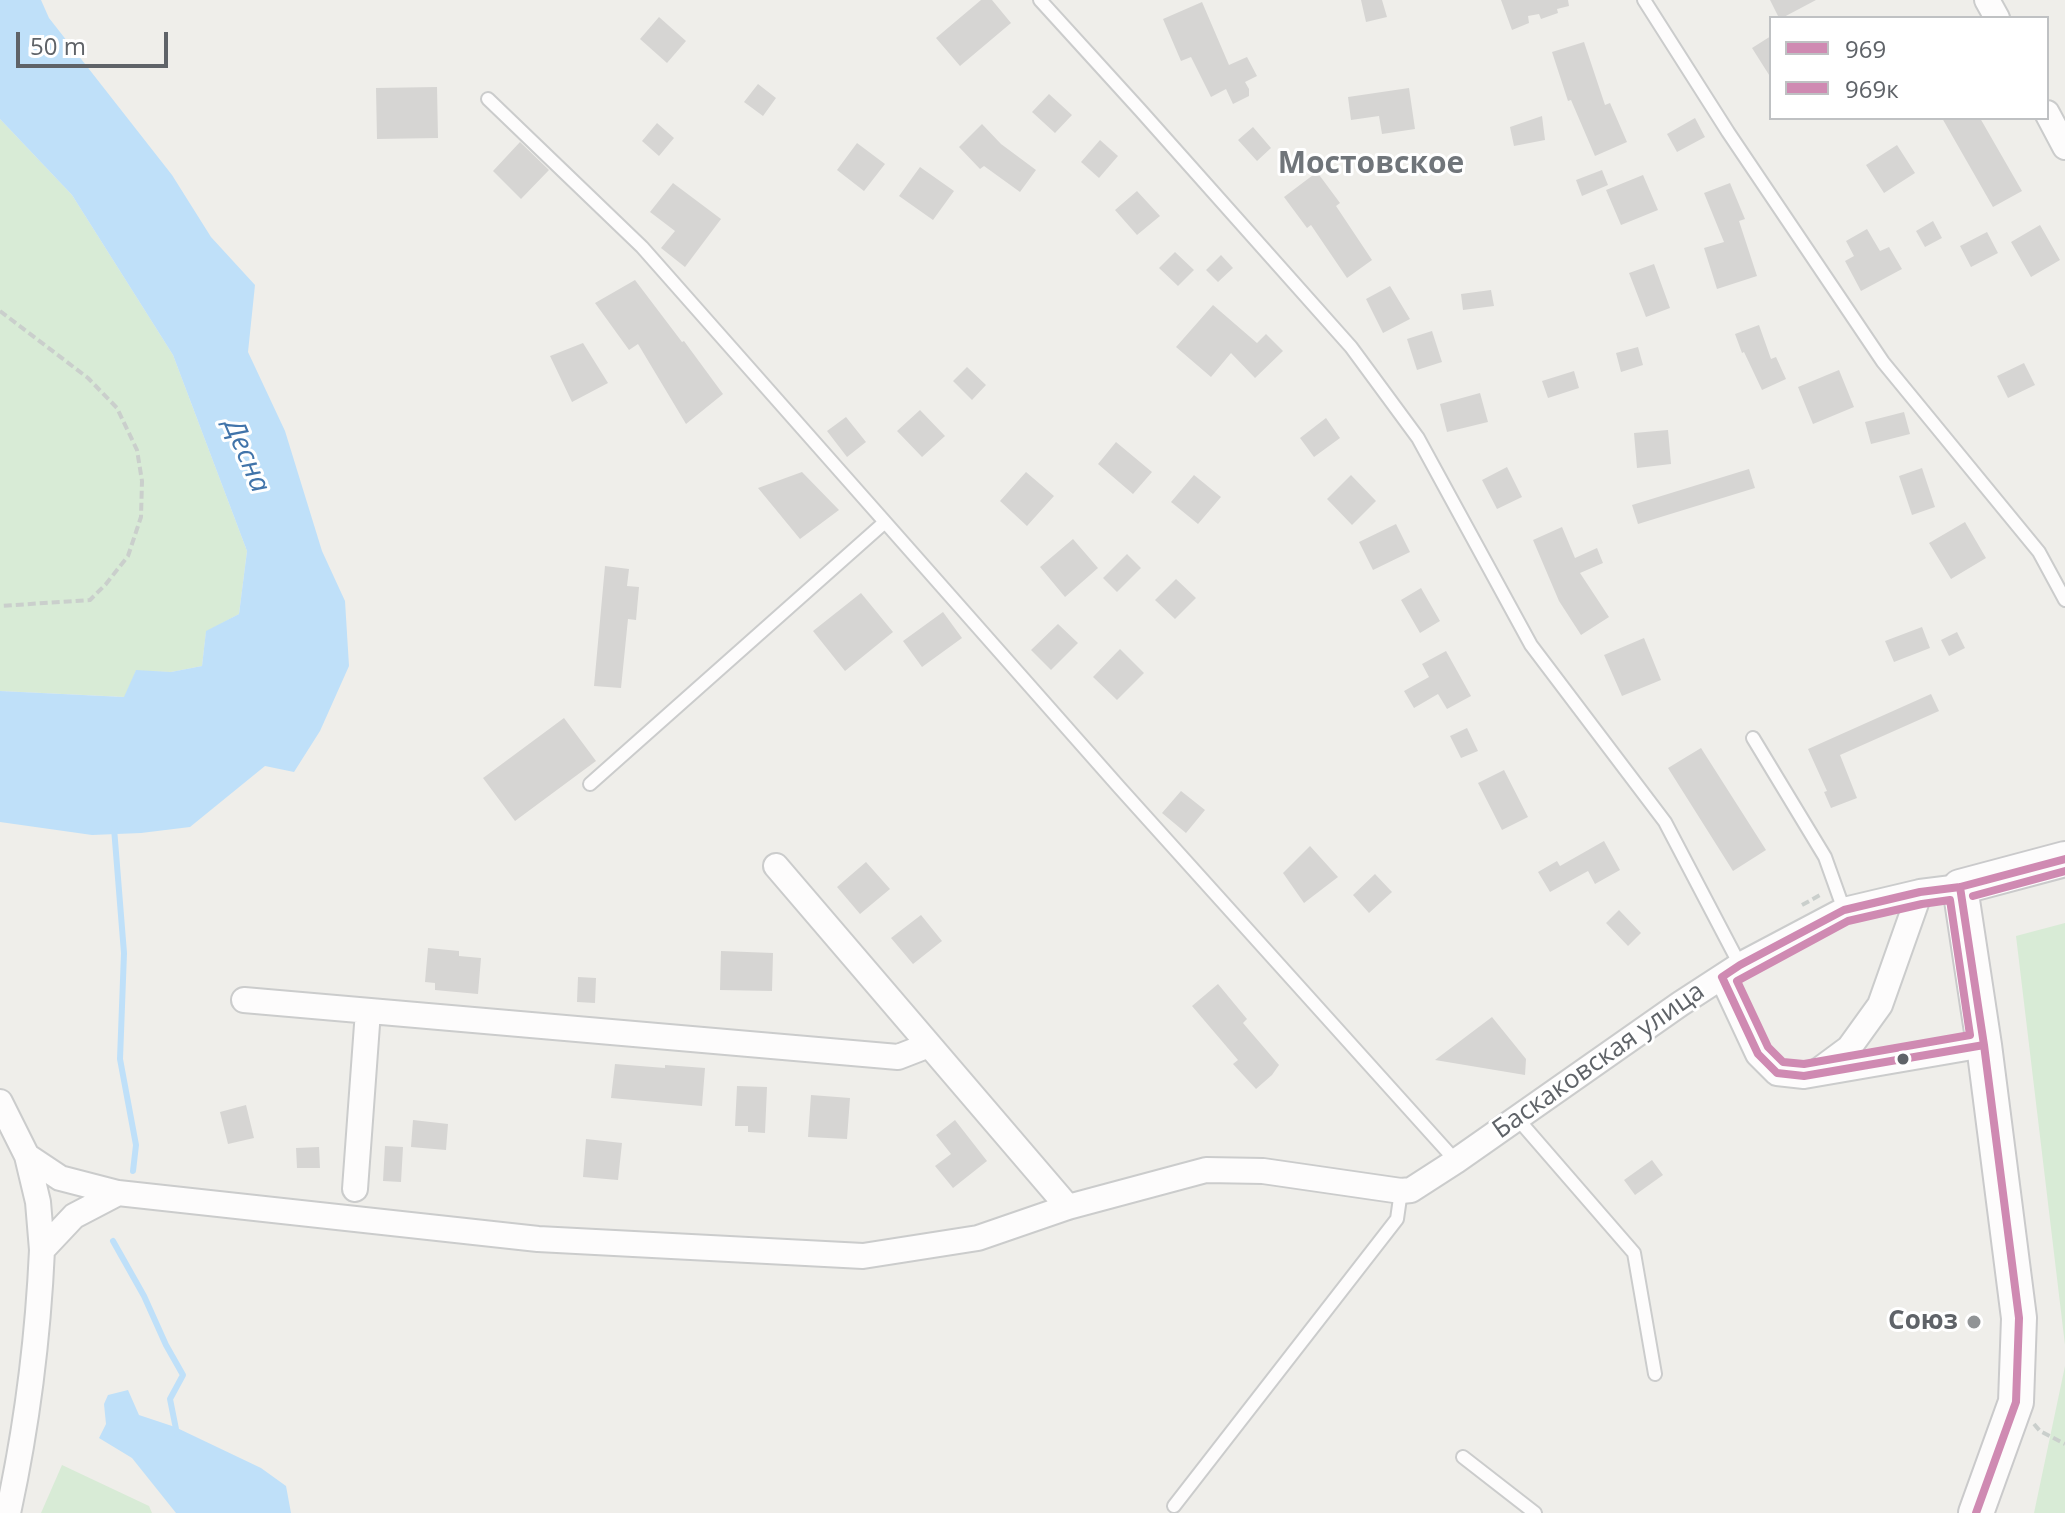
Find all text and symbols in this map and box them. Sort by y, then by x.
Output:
scale bar [20,16,172,66]
legend [1769,16,2049,120]
text: 50 m [30,29,86,62]
text: 969 [1845,32,1886,65]
text: 969к [1845,72,1899,105]
district label: Мостовское [1278,146,1464,182]
water label: Десна [216,414,276,498]
street label: Баскаковская улица [1487,976,1711,1146]
unlabelled marker [1895,1051,1911,1067]
place label: Союз [1888,1306,1958,1338]
marker: Союз [1965,1313,1983,1331]

